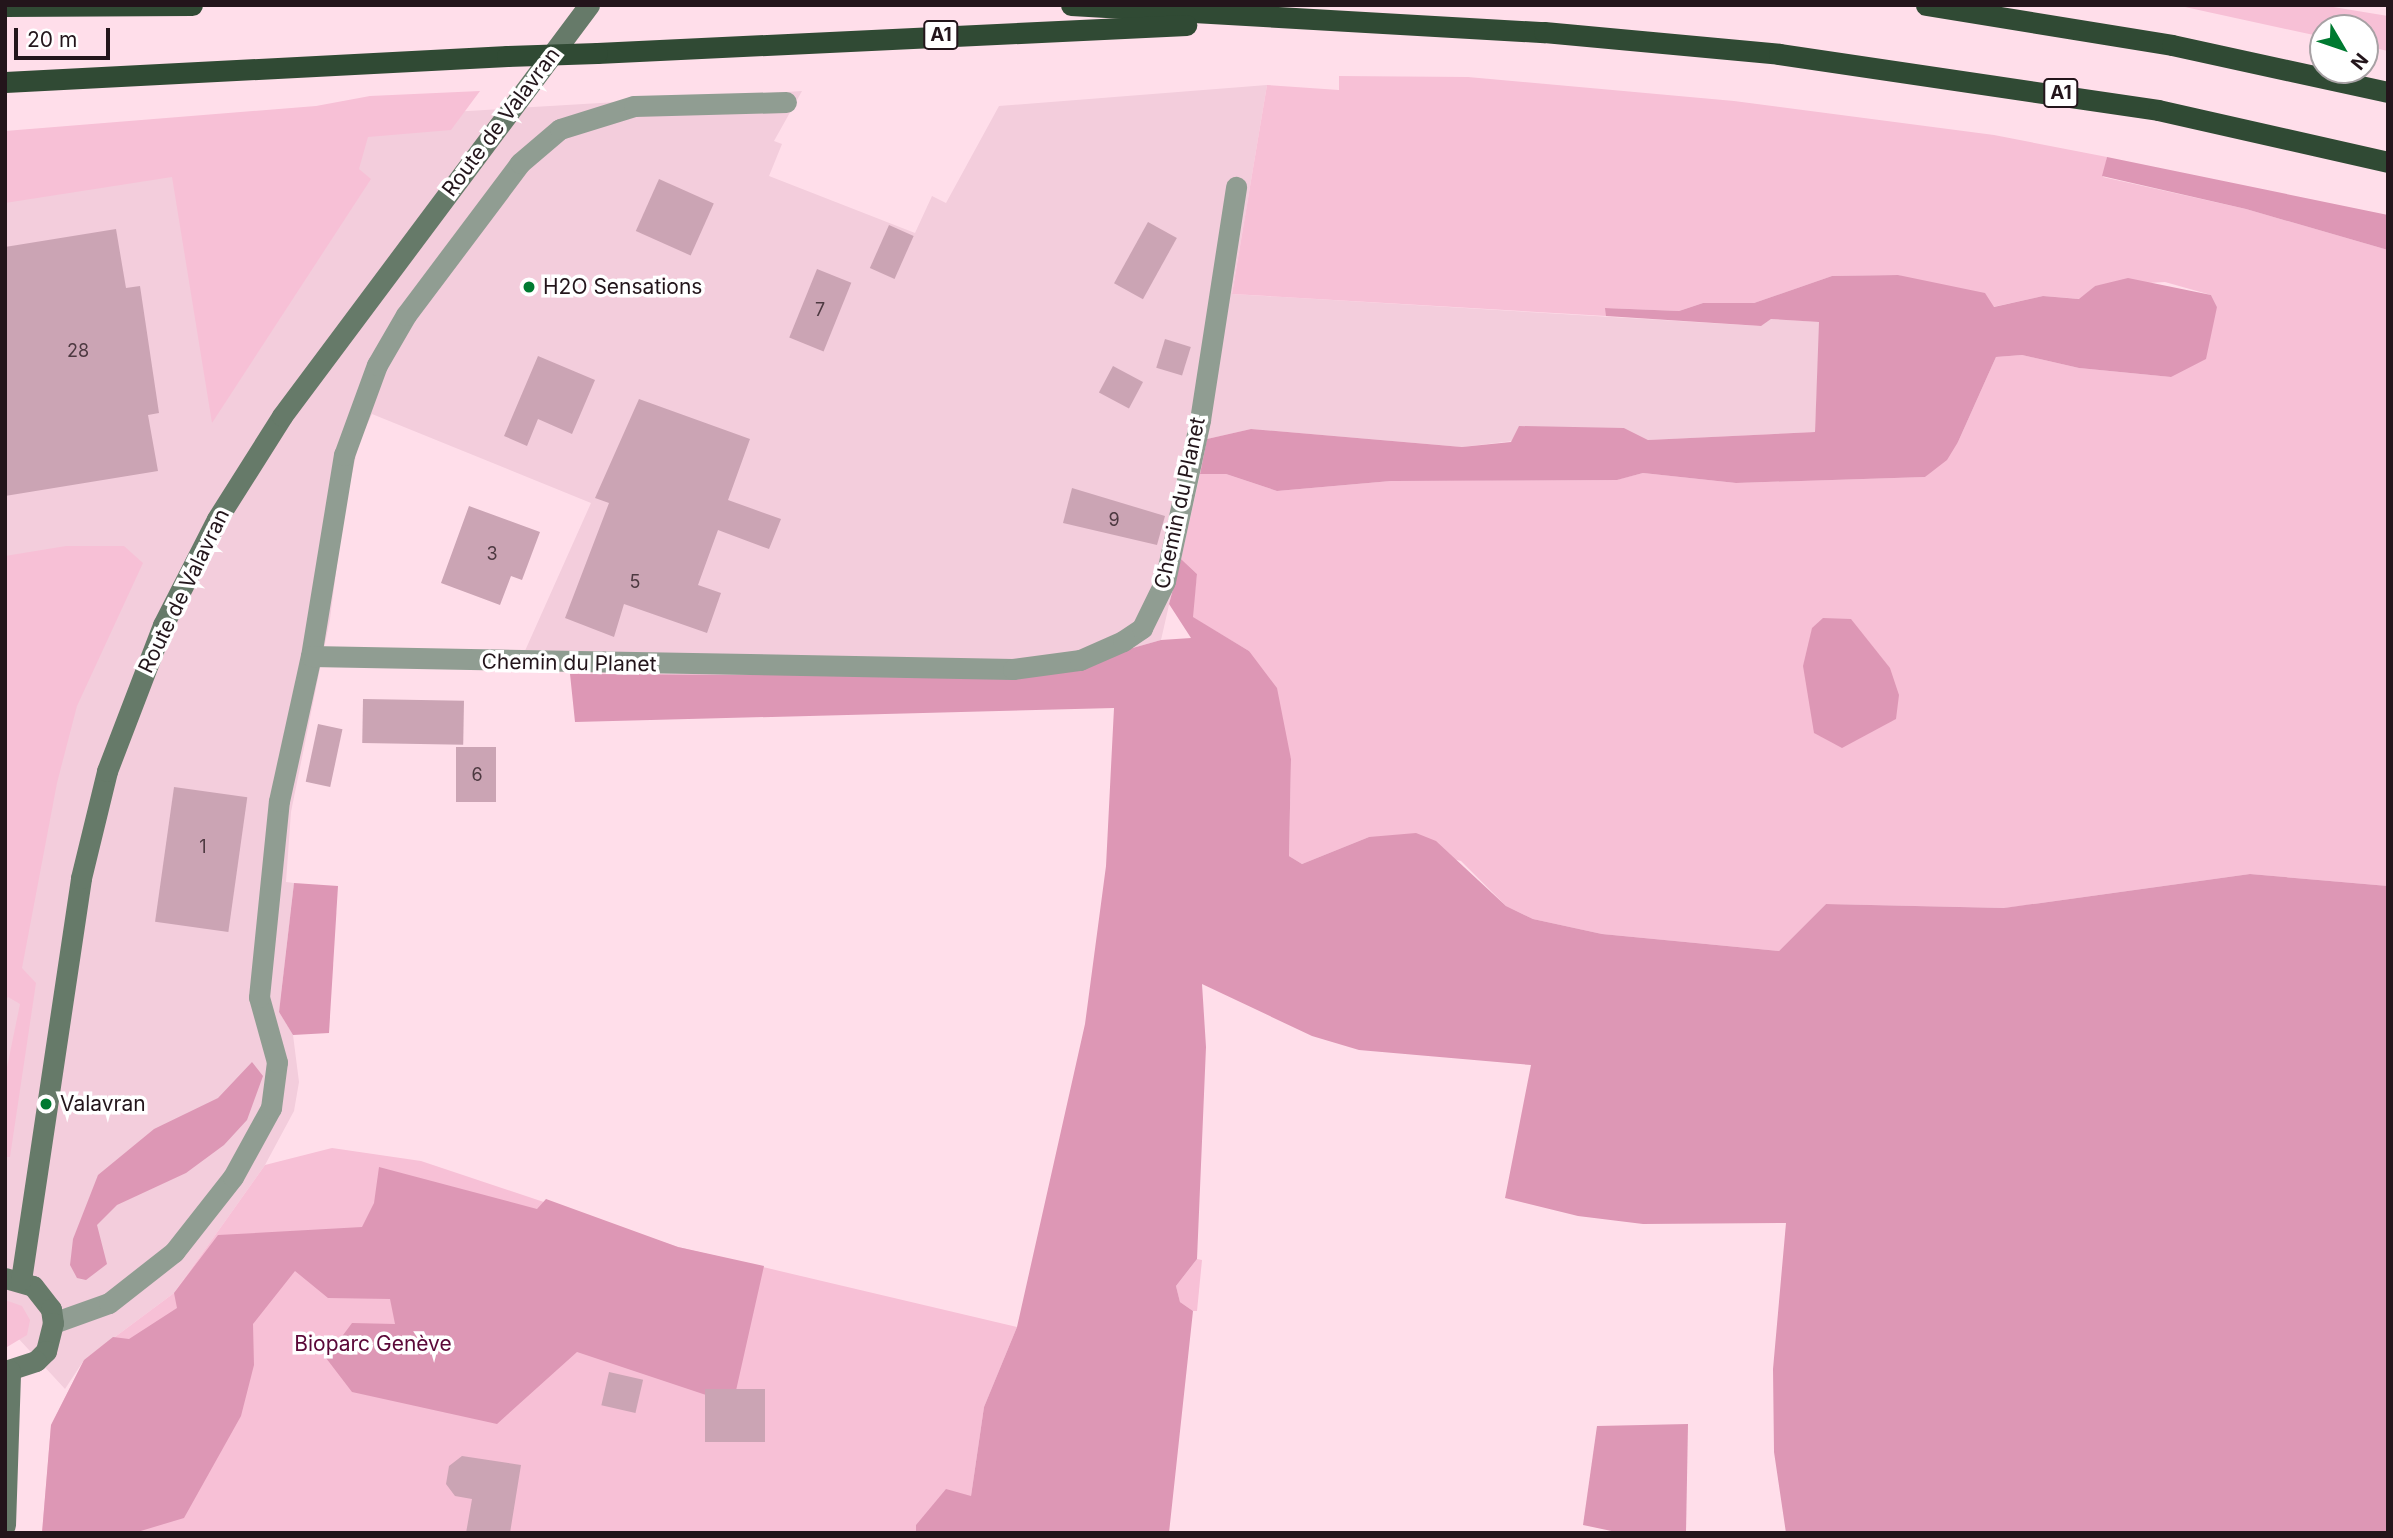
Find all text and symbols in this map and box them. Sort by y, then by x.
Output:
scale bar [18,14,114,58]
north arrow [2309,14,2379,84]
road number: A1 [922,20,960,50]
text: 20 m [27,27,77,52]
street label: Route de Valavran [437,43,565,201]
text: N [2346,48,2373,74]
road number: A1 [2042,78,2080,108]
place label: H2O Sensations [543,274,702,300]
marker: H2O Sensations [521,279,537,295]
house number: 7 [815,299,825,321]
house number: 28 [67,340,89,362]
street label: Chemin du Planet [1150,415,1210,591]
street label: Route de Valavran [133,505,235,677]
house number: 9 [1108,509,1120,531]
house number: 3 [486,543,498,565]
house number: 5 [630,571,640,593]
street label: Chemin du Planet [481,649,657,677]
house number: 6 [471,764,483,786]
house number: 1 [199,836,207,858]
place label: Valavran [60,1091,146,1117]
marker: Valavran [38,1096,54,1112]
park label: Bioparc Genève [294,1331,452,1357]

